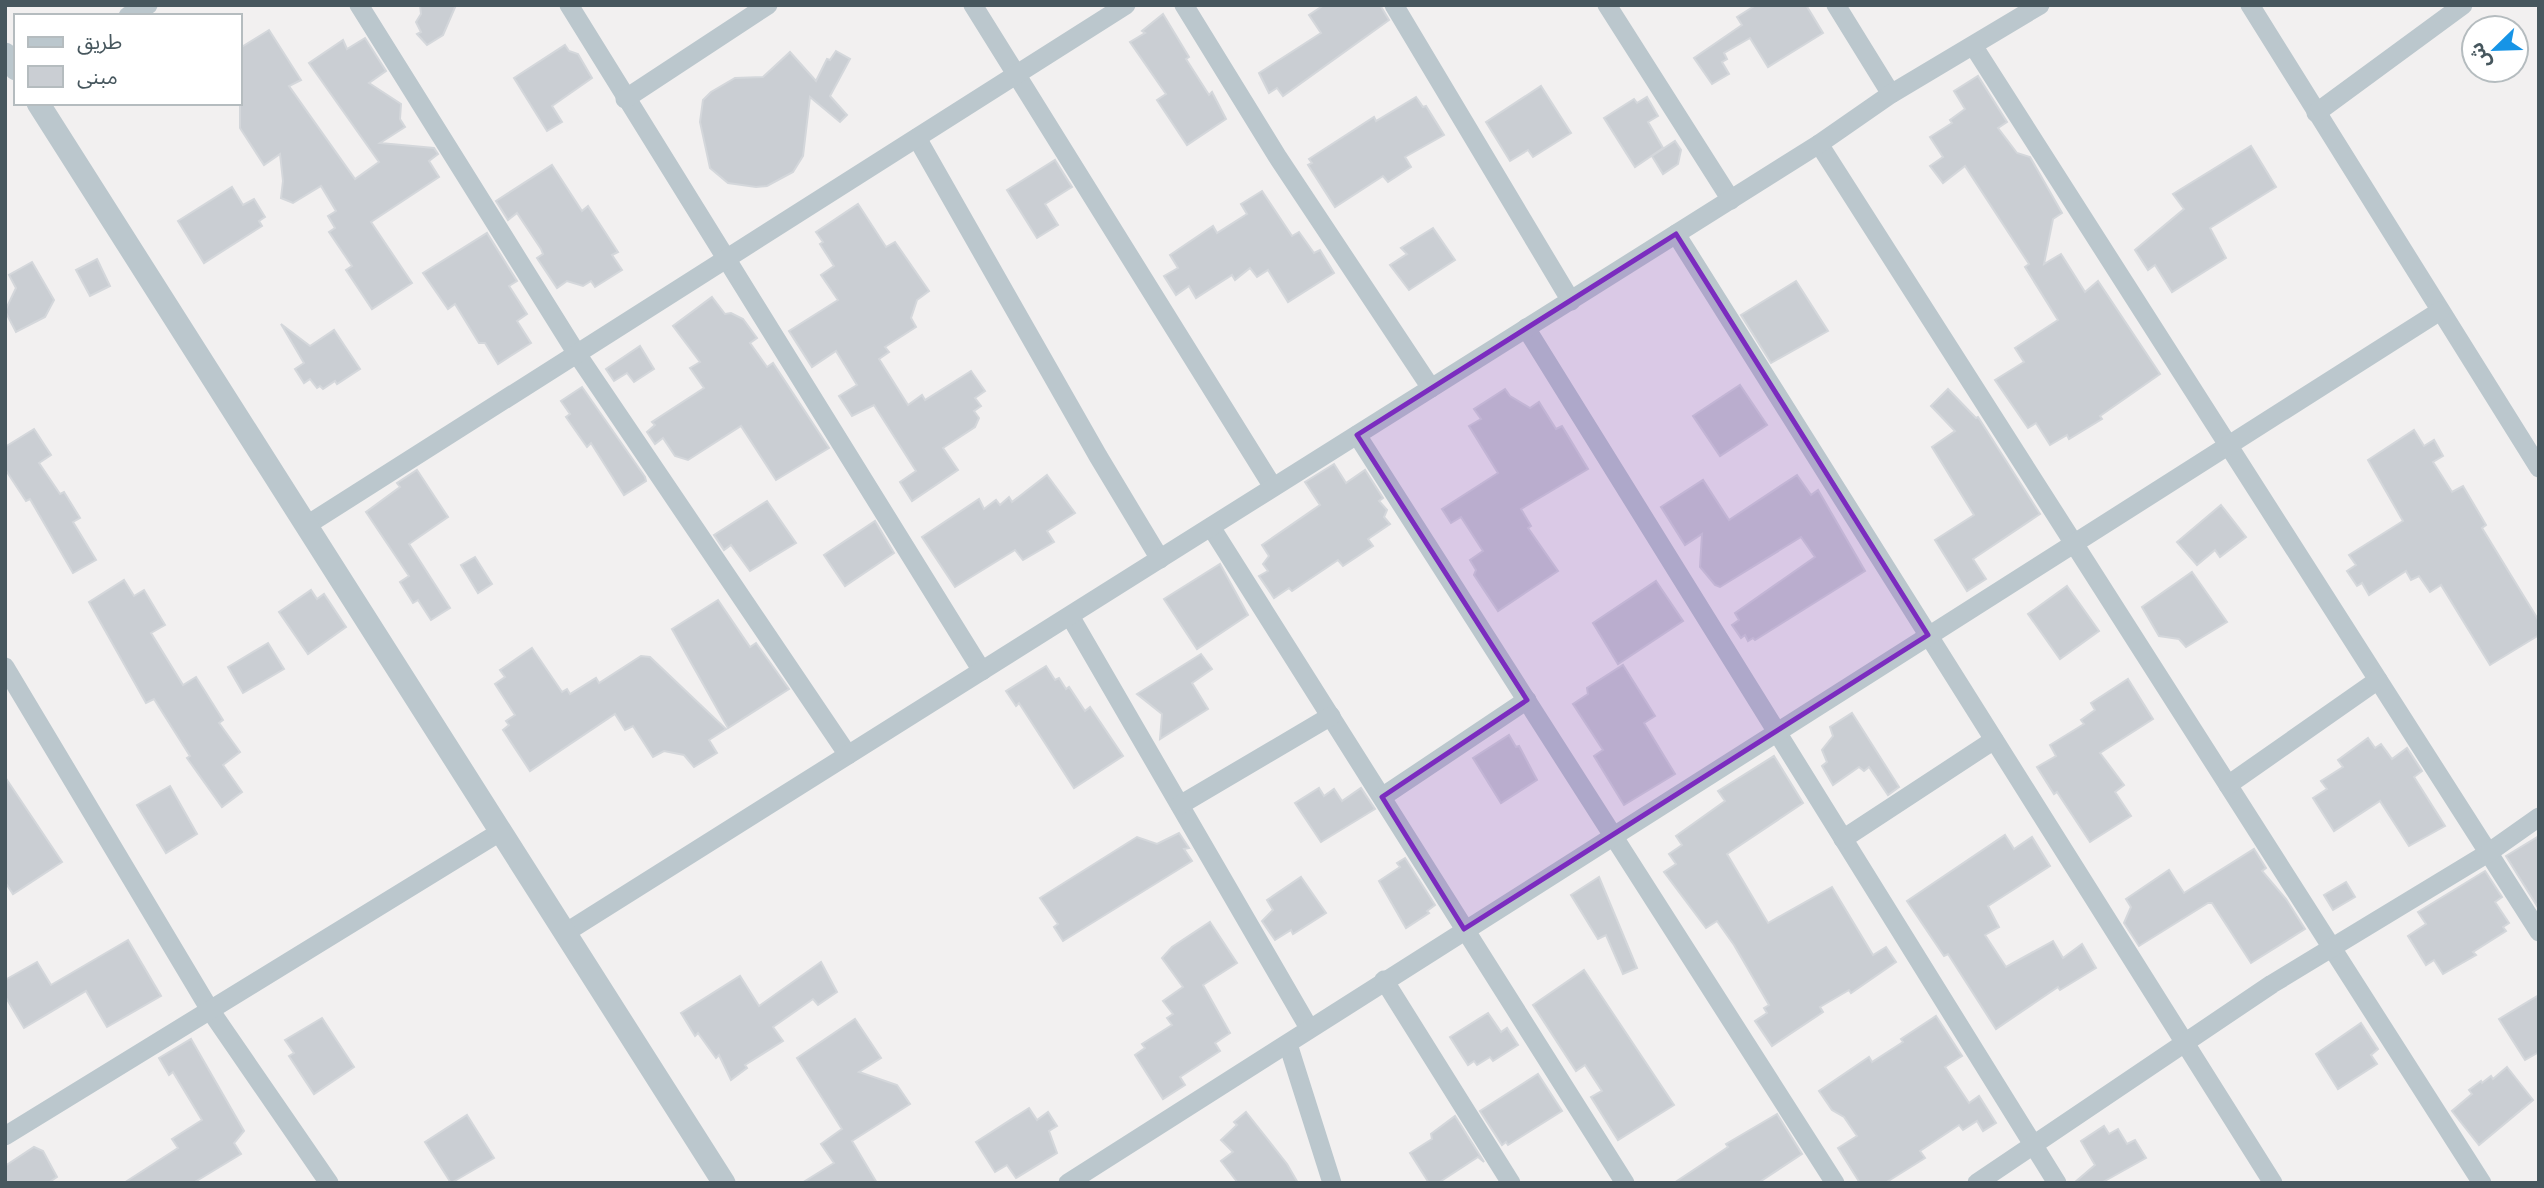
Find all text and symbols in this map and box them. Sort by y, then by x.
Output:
legend [14,14,242,105]
north arrow [2460,14,2530,84]
text: طريق [77,30,122,57]
text: ش [2465,38,2497,72]
text: مبنى [77,65,118,92]

